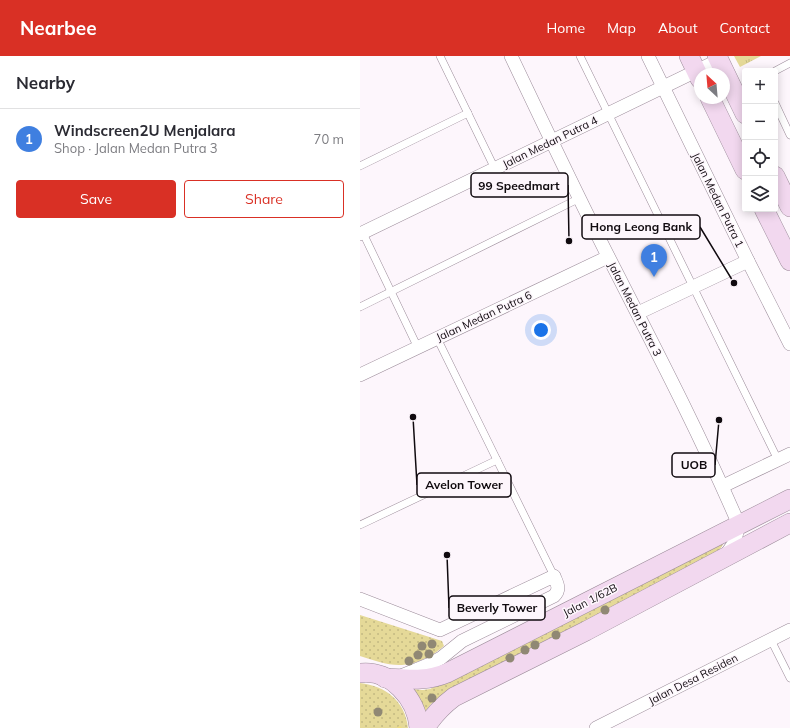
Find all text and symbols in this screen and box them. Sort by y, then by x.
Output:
text: Nearbee [20,16,97,40]
text: Home [546,19,585,37]
text: Map [607,19,636,37]
text: About [658,19,698,37]
text: Contact [720,19,770,37]
north arrow [694,68,730,104]
map controls [742,68,778,212]
button: + [742,68,778,104]
text: Nearby [16,72,75,93]
button: − [742,104,778,140]
street label: Jalan Medan Putra 4 [500,113,600,171]
text: Windscreen2U Menjalara [54,121,236,140]
text: 1 [25,131,33,147]
text: 70 m [314,131,344,147]
text: Shop · Jalan Medan Putra 3 [54,140,218,156]
button: locate [742,140,778,176]
street label: Jalan Medan Putra 1 [689,150,747,250]
callout: 99 Speedmart [471,173,568,197]
button: layers [742,176,778,212]
text: 99 Speedmart [478,178,560,193]
button: Save [16,180,176,218]
button: Share [184,180,344,218]
callout: Hong Leong Bank [582,215,700,239]
text: Hong Leong Bank [590,219,693,234]
pin: 1 [641,244,667,277]
street label: Jalan Medan Putra 3 [605,259,665,359]
street label: Jalan Medan Putra 6 [434,288,534,344]
your location [531,320,551,340]
callout: UOB [672,453,715,477]
text: UOB [681,457,707,472]
callout: Avelon Tower [417,473,511,497]
text: Avelon Tower [425,477,503,492]
street label: Jalan 1/62B [560,580,620,620]
callout: Beverly Tower [449,596,545,620]
text: Beverly Tower [457,600,538,615]
street label: Jalan Desa Residen [646,650,740,708]

